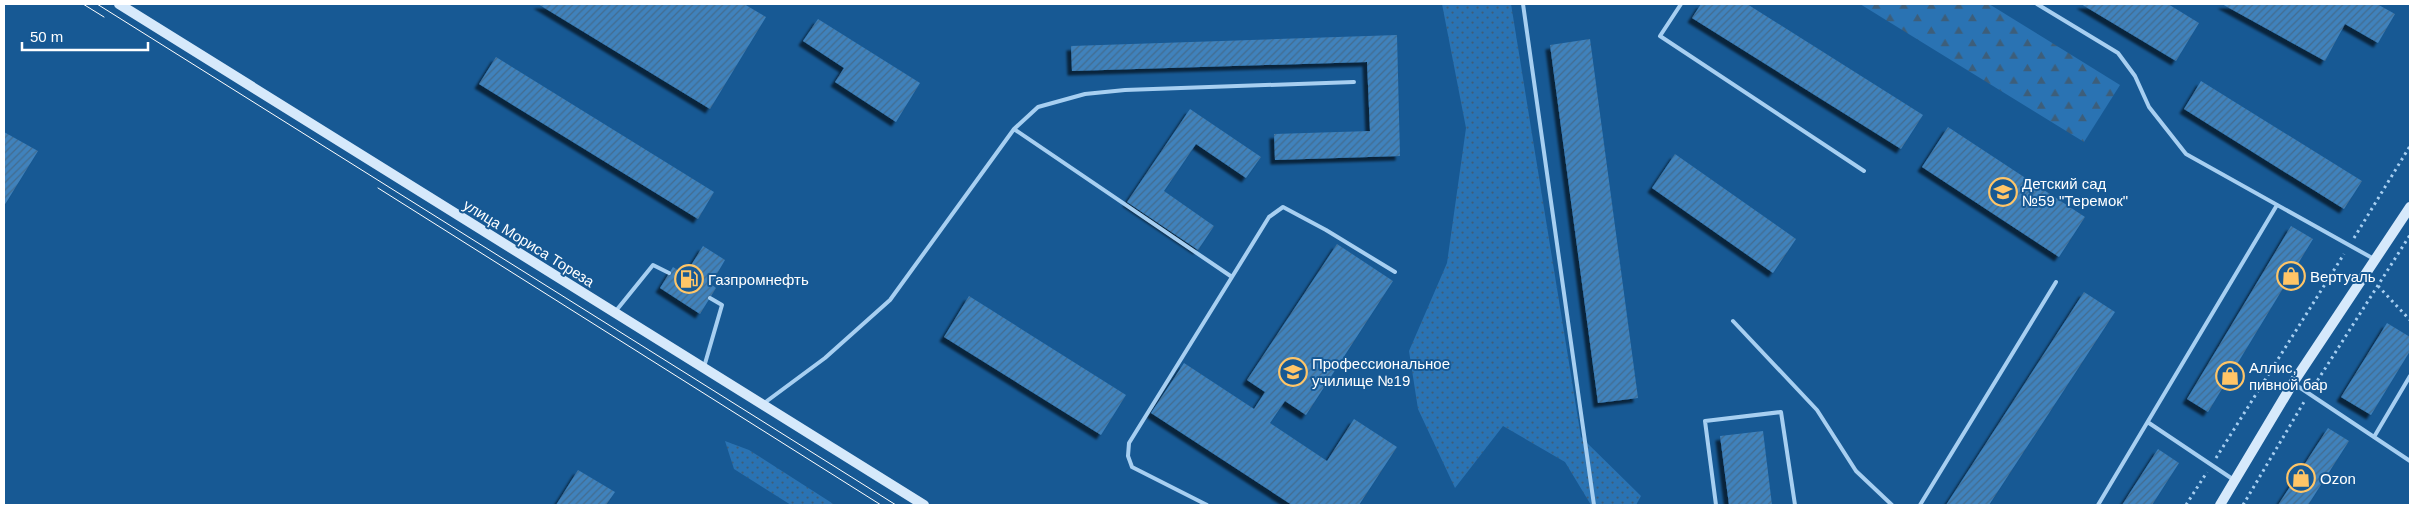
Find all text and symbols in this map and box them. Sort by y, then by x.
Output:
scale bar [22,20,149,52]
text: 50 m [30,28,63,45]
place label: Детский сад №59 "Теремок" [2022,175,2128,209]
school or university icon: Детский сад №59 "Теремок" [1988,177,2018,207]
street label: улица Мориса Тореза [460,196,598,291]
shop icon: Вертуаль [2276,261,2306,291]
fuel station icon: Газпромнефть [674,264,704,294]
place label: Вертуаль [2310,268,2376,285]
place label: Газпромнефть [708,271,809,288]
place label: Профессиональное училище №19 [1312,355,1450,389]
school or university icon: Профессиональное училище №19 [1278,357,1308,387]
place label: Аллис, пивной бар [2249,359,2328,393]
shop icon: Аллис, пивной бар [2215,361,2245,391]
shop icon: Ozon [2286,463,2316,493]
place label: Ozon [2320,470,2356,487]

